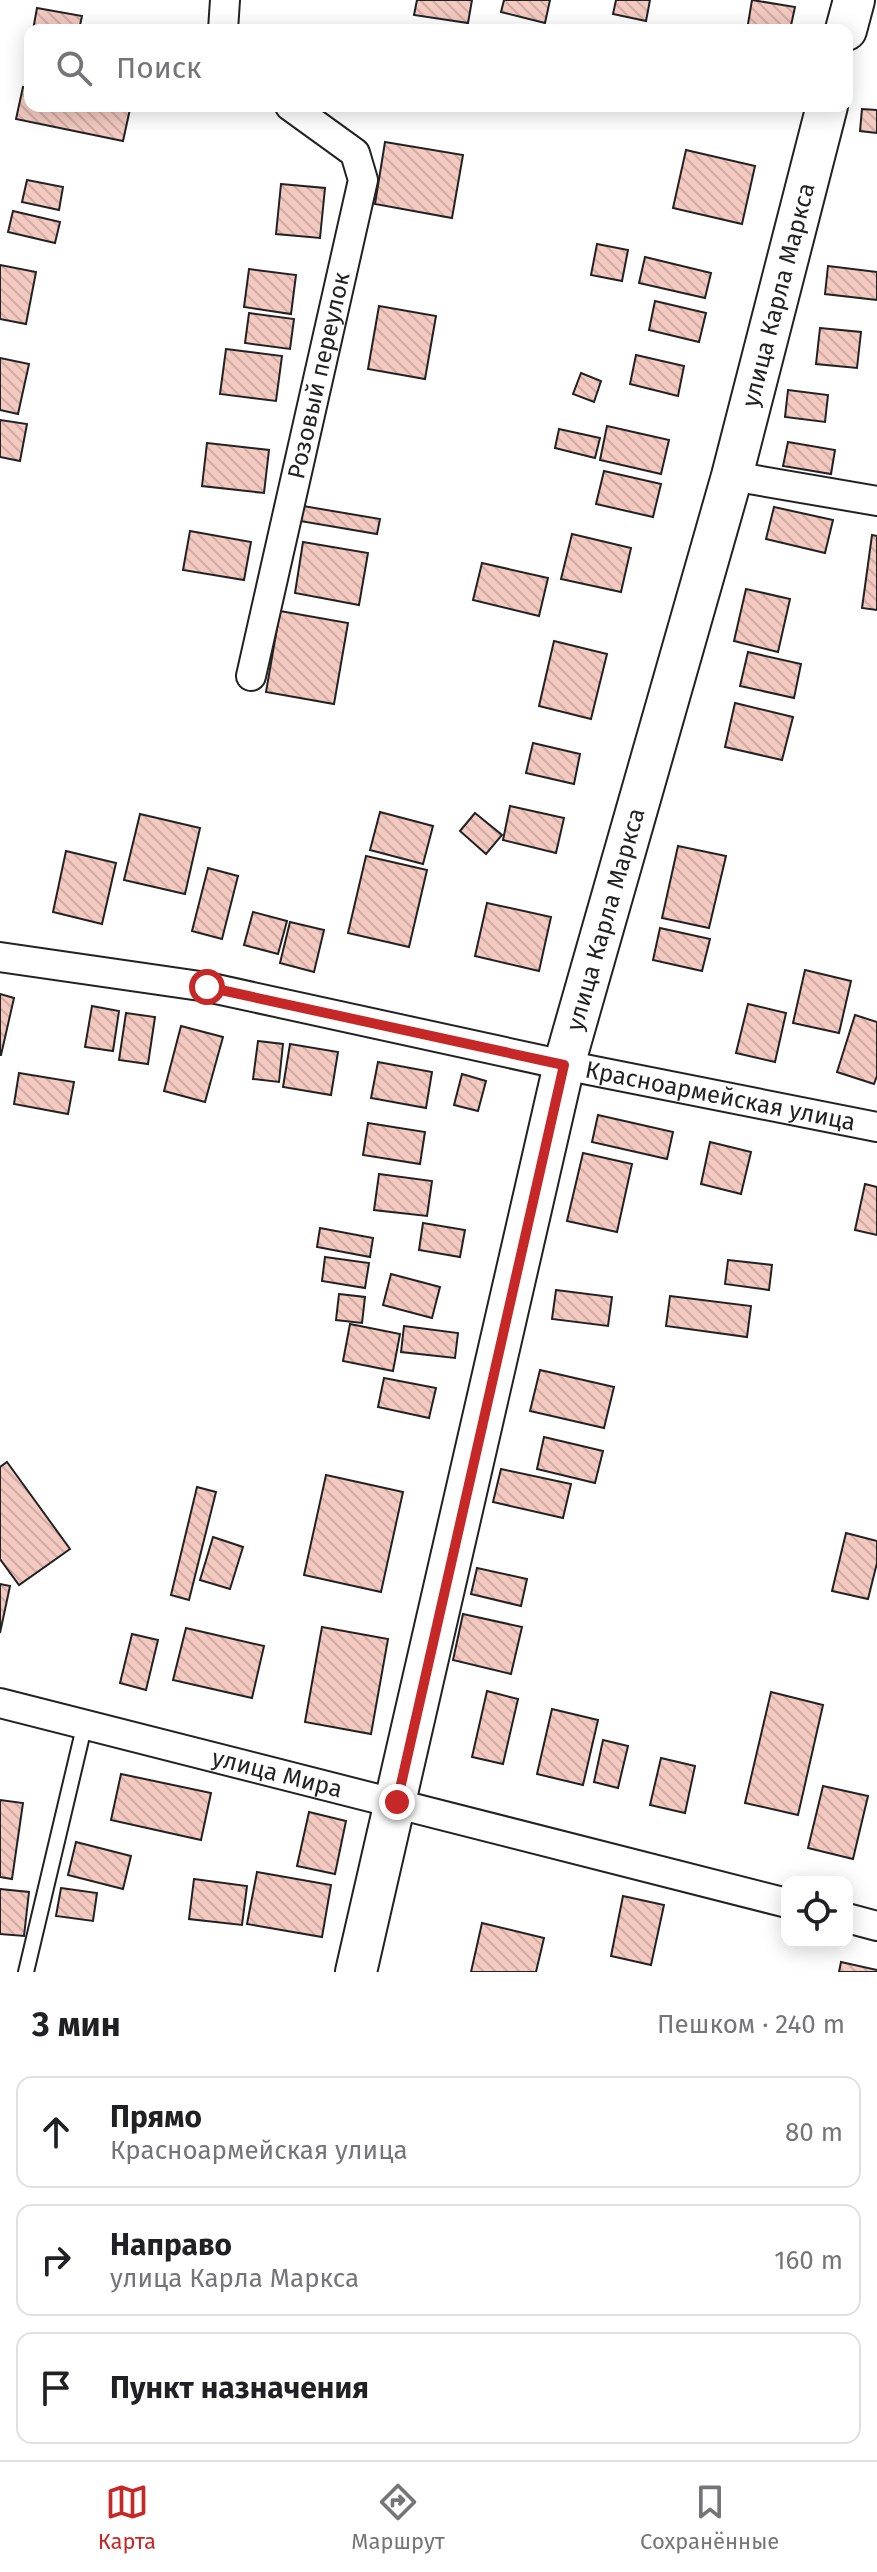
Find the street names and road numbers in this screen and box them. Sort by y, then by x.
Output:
street label: улица Карла Маркса [736,180,821,410]
street label: Розовый переулок [282,269,356,482]
street label: улица Карла Маркса [561,805,651,1034]
street label: Красноармейская улица [583,1056,858,1136]
street label: улица Мира [209,1743,345,1803]

